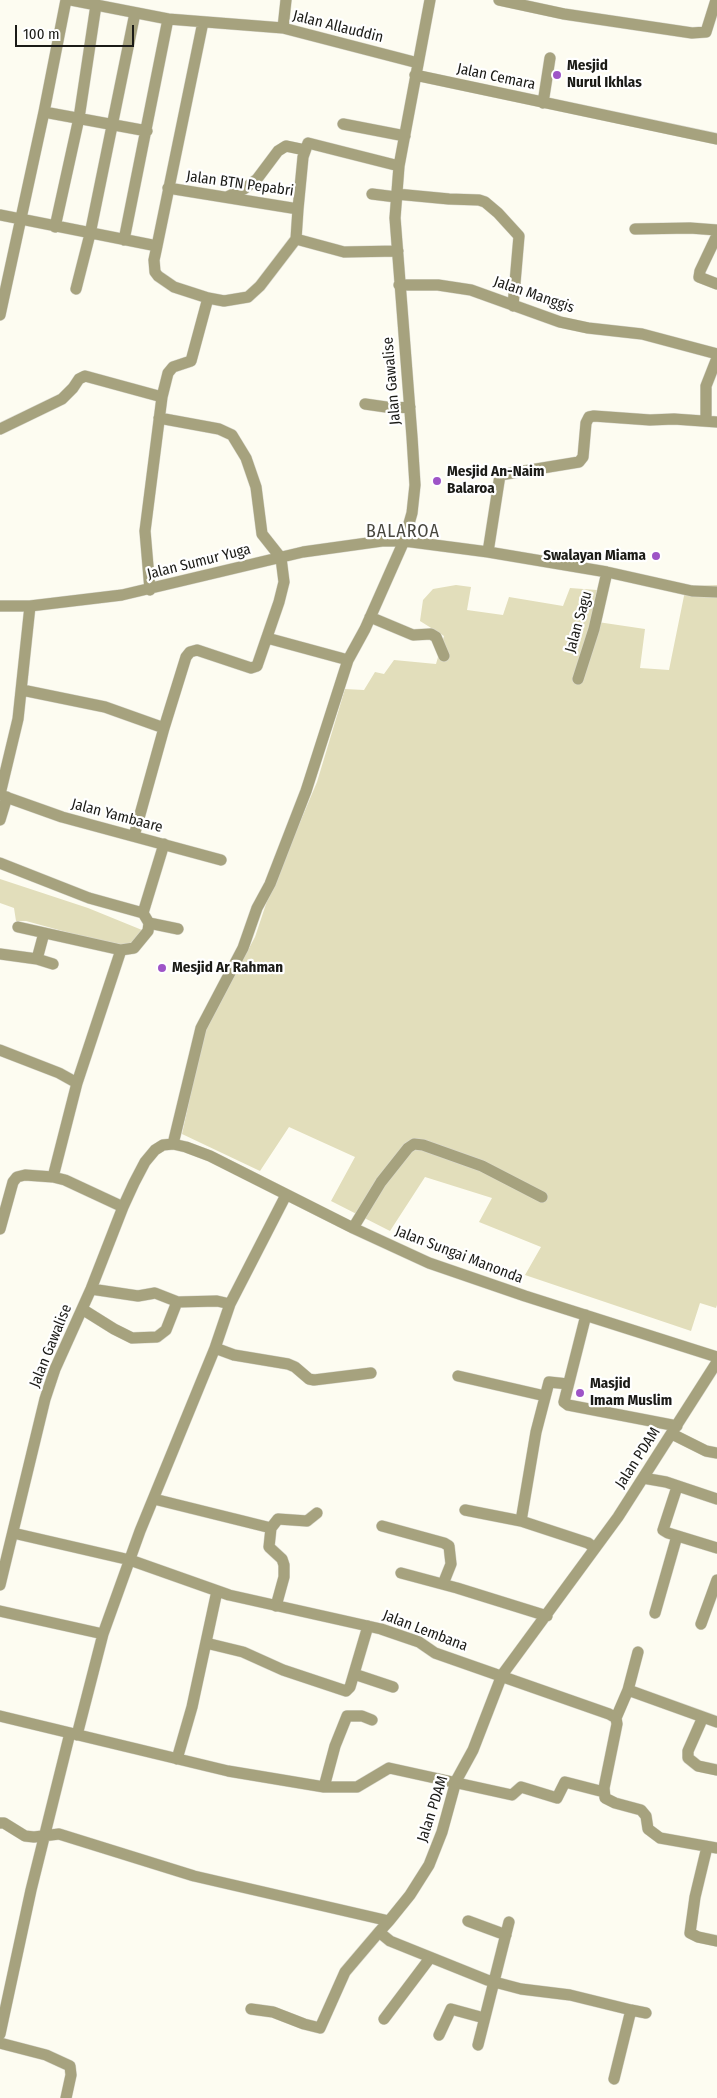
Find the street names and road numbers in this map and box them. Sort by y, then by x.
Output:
street label: Jalan Allauddin [291,7,385,47]
street label: Jalan Cemara [455,60,537,94]
street label: Jalan BTN Pepabri [185,168,295,200]
street label: Jalan Manggis [491,273,577,317]
street label: Jalan Gawalise [379,336,405,426]
street label: Jalan Sumur Yuga [145,540,253,584]
street label: Jalan Sagu [562,589,596,655]
street label: Jalan Yambaare [69,795,165,837]
street label: Jalan Sungai Manonda [392,1222,526,1288]
street label: Jalan Gawalise [26,1302,76,1390]
street label: Jalan PDAM [612,1424,664,1492]
street label: Jalan Lembana [380,1607,470,1655]
street label: Jalan PDAM [414,1773,452,1845]

